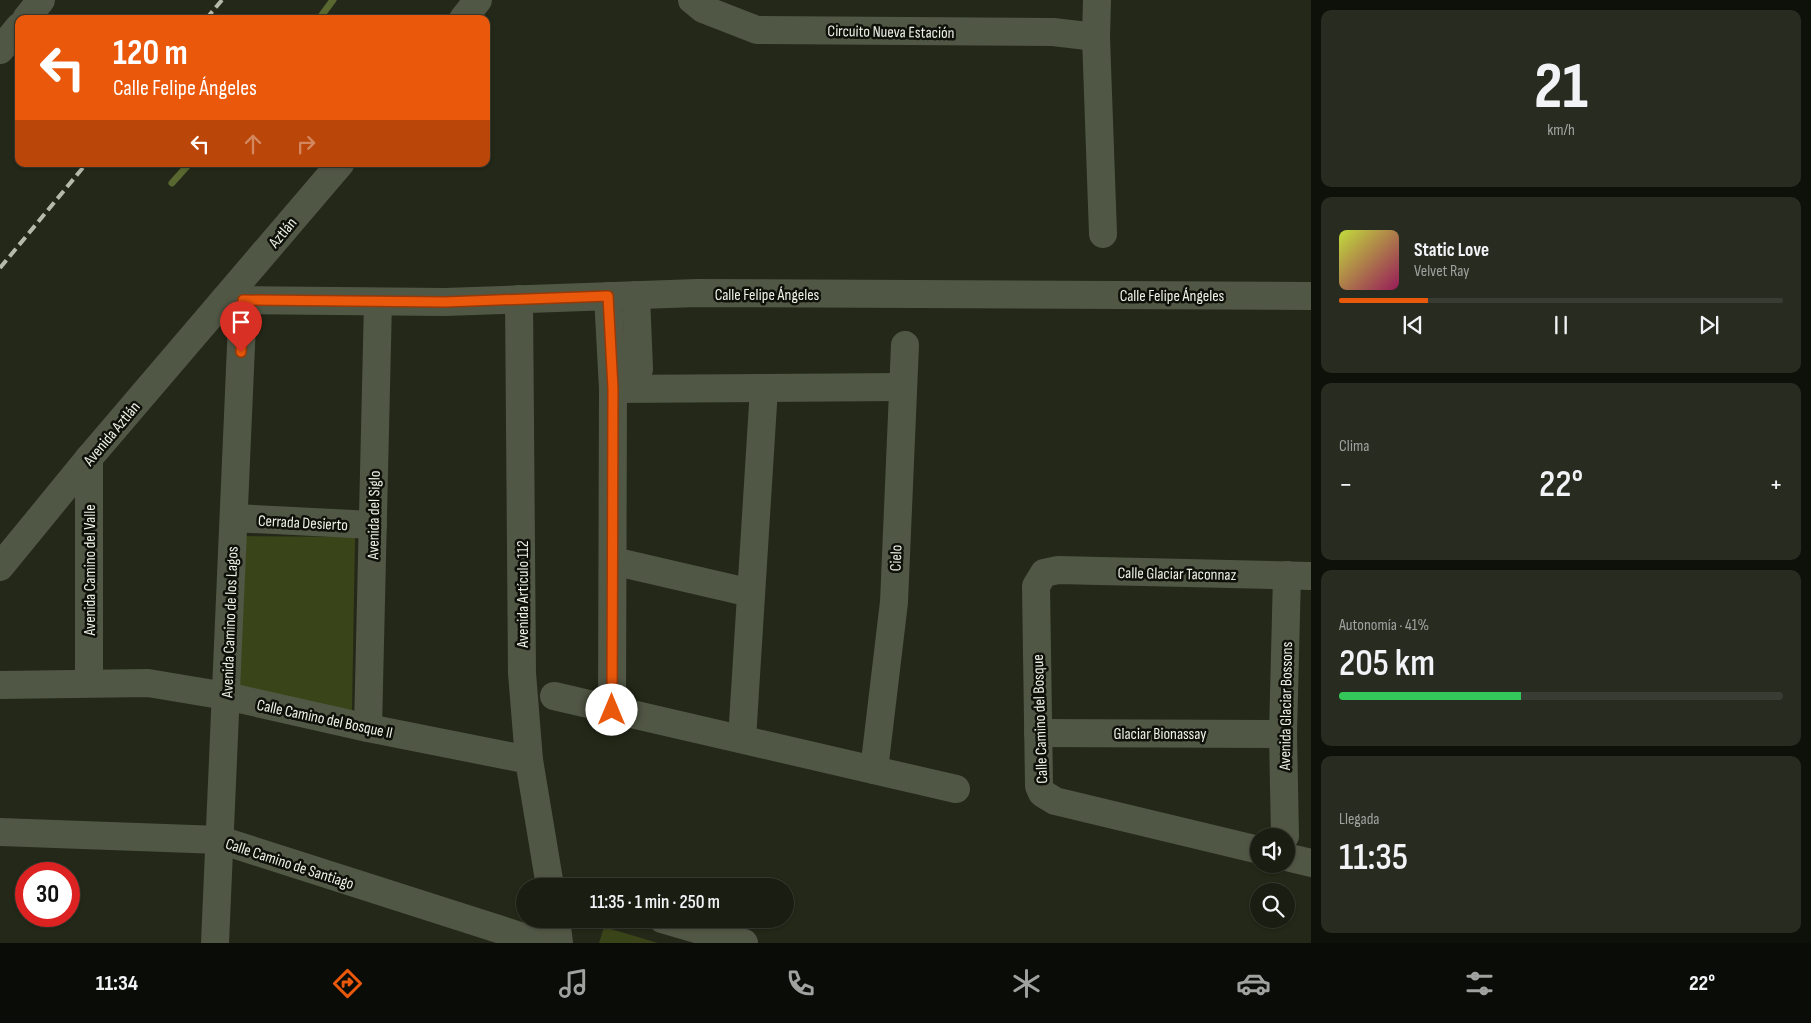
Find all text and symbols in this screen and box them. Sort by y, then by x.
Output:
street label: Circuito Nueva Estación [827,22,955,43]
text: 120 m [113,32,188,75]
icon: left [30,35,95,100]
text: 21 [1534,49,1588,127]
text: Calle Felipe Ángeles [113,75,257,102]
text: km/h [1547,121,1575,140]
icon: left [186,130,214,158]
icon: ahead [239,130,267,158]
icon: right [292,130,320,158]
street label: Aztlán [264,214,301,253]
text: Static Love [1414,239,1489,262]
text: Velvet Ray [1414,262,1469,281]
street label: Calle Felipe Ángeles [715,286,820,305]
street label: Calle Felipe Ángeles [1120,287,1225,306]
pin [220,301,262,352]
icon: arrive [227,308,255,336]
icon: previous [1399,311,1427,339]
icon: pause [1547,311,1575,339]
icon: next [1695,311,1723,339]
street label: Avenida Aztlán [79,398,144,471]
text: Clima [1339,437,1369,456]
text: 22° [1539,462,1583,507]
text: − [1339,468,1353,501]
text: + [1769,468,1783,501]
street label: Avenida del Siglo [364,470,385,561]
street label: Avenida Camino del Valle [81,504,100,637]
street label: Cerrada Desierto [257,512,348,535]
street label: Avenida Artículo 112 [514,540,533,649]
street label: Cielo [887,544,906,572]
street label: Avenida Camino de los Lagos [218,546,243,699]
street label: Calle Glaciar Taconnaz [1118,564,1237,585]
text: Autonomía · 41% [1339,616,1429,635]
street label: Avenida Glaciar Bossons [1276,641,1297,771]
text: 205 km [1339,641,1435,686]
street label: Calle Camino del Bosque [1029,654,1052,784]
position arrow [585,683,637,735]
street label: Calle Camino del Bosque II [255,696,394,743]
street label: Glaciar Bionassay [1113,725,1207,744]
text: Llegada [1339,810,1380,829]
map controls [1250,828,1295,928]
button: sound [1250,828,1295,873]
street label: Calle Camino de Santiago [223,835,356,894]
text: 11:35 [1339,835,1408,880]
speed limit sign: 30 [15,862,80,927]
button: search [1250,883,1295,928]
text: 11:35 · 1 min · 250 m [590,891,720,914]
icon: directions [330,966,365,1001]
icon: music [556,966,591,1001]
icon: phone [783,966,818,1001]
icon: climate [1009,966,1044,1001]
icon: car [1236,966,1271,1001]
icon: filters [1462,966,1497,1001]
text: 11:34 [96,970,138,997]
text: 22° [1689,970,1715,997]

